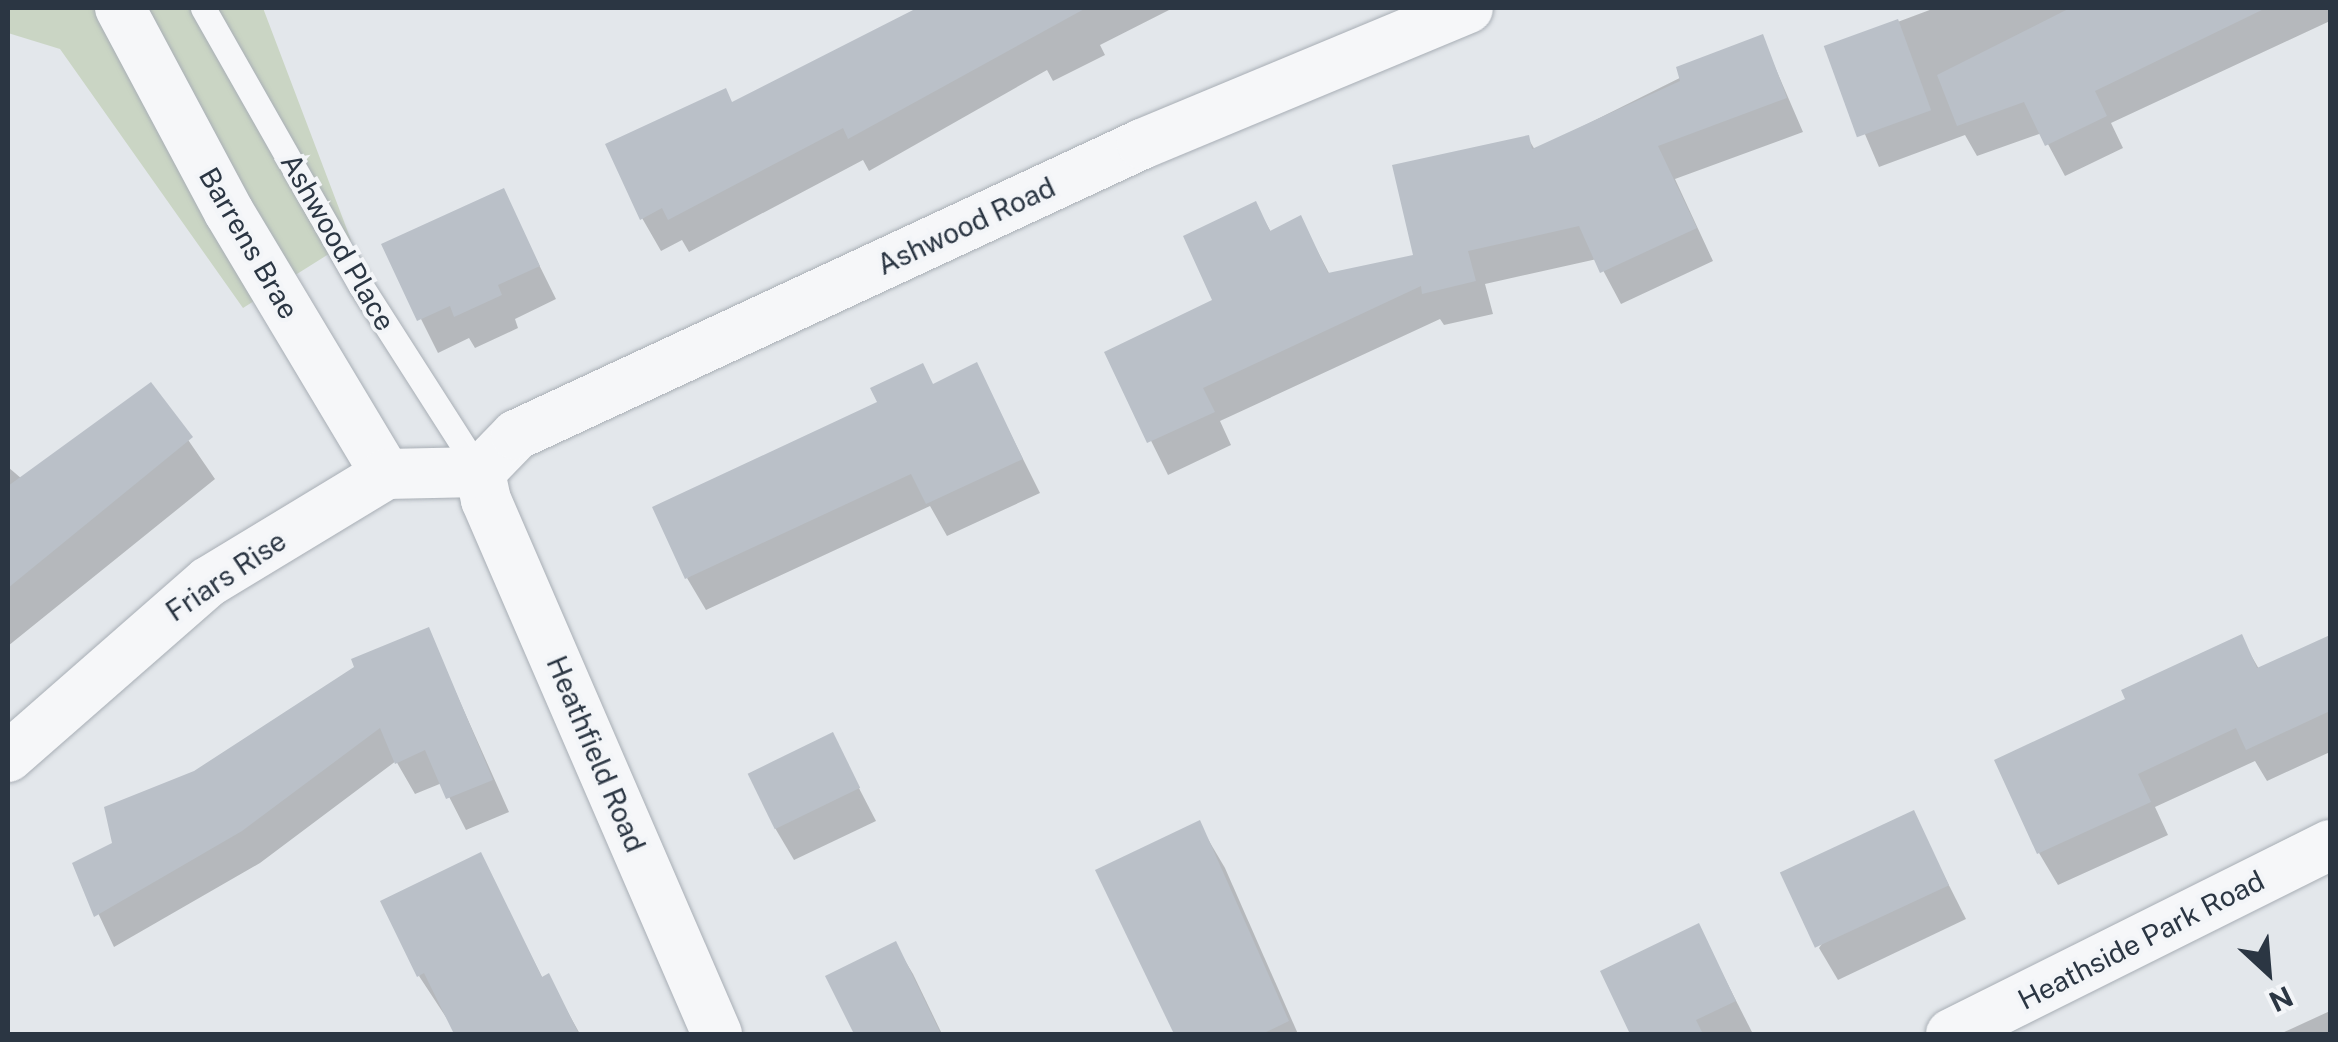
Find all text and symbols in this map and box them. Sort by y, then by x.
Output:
street label: Ashwood Place [274,148,402,336]
street label: Barrens Brae [192,161,306,325]
street label: Ashwood Road [872,170,1060,282]
street label: Friars Rise [160,524,292,628]
street label: Heathfield Road [540,651,652,857]
street label: Heathside Park Road [2012,863,2270,1017]
north arrow [2218,922,2318,1022]
text: N [2264,980,2298,1019]

